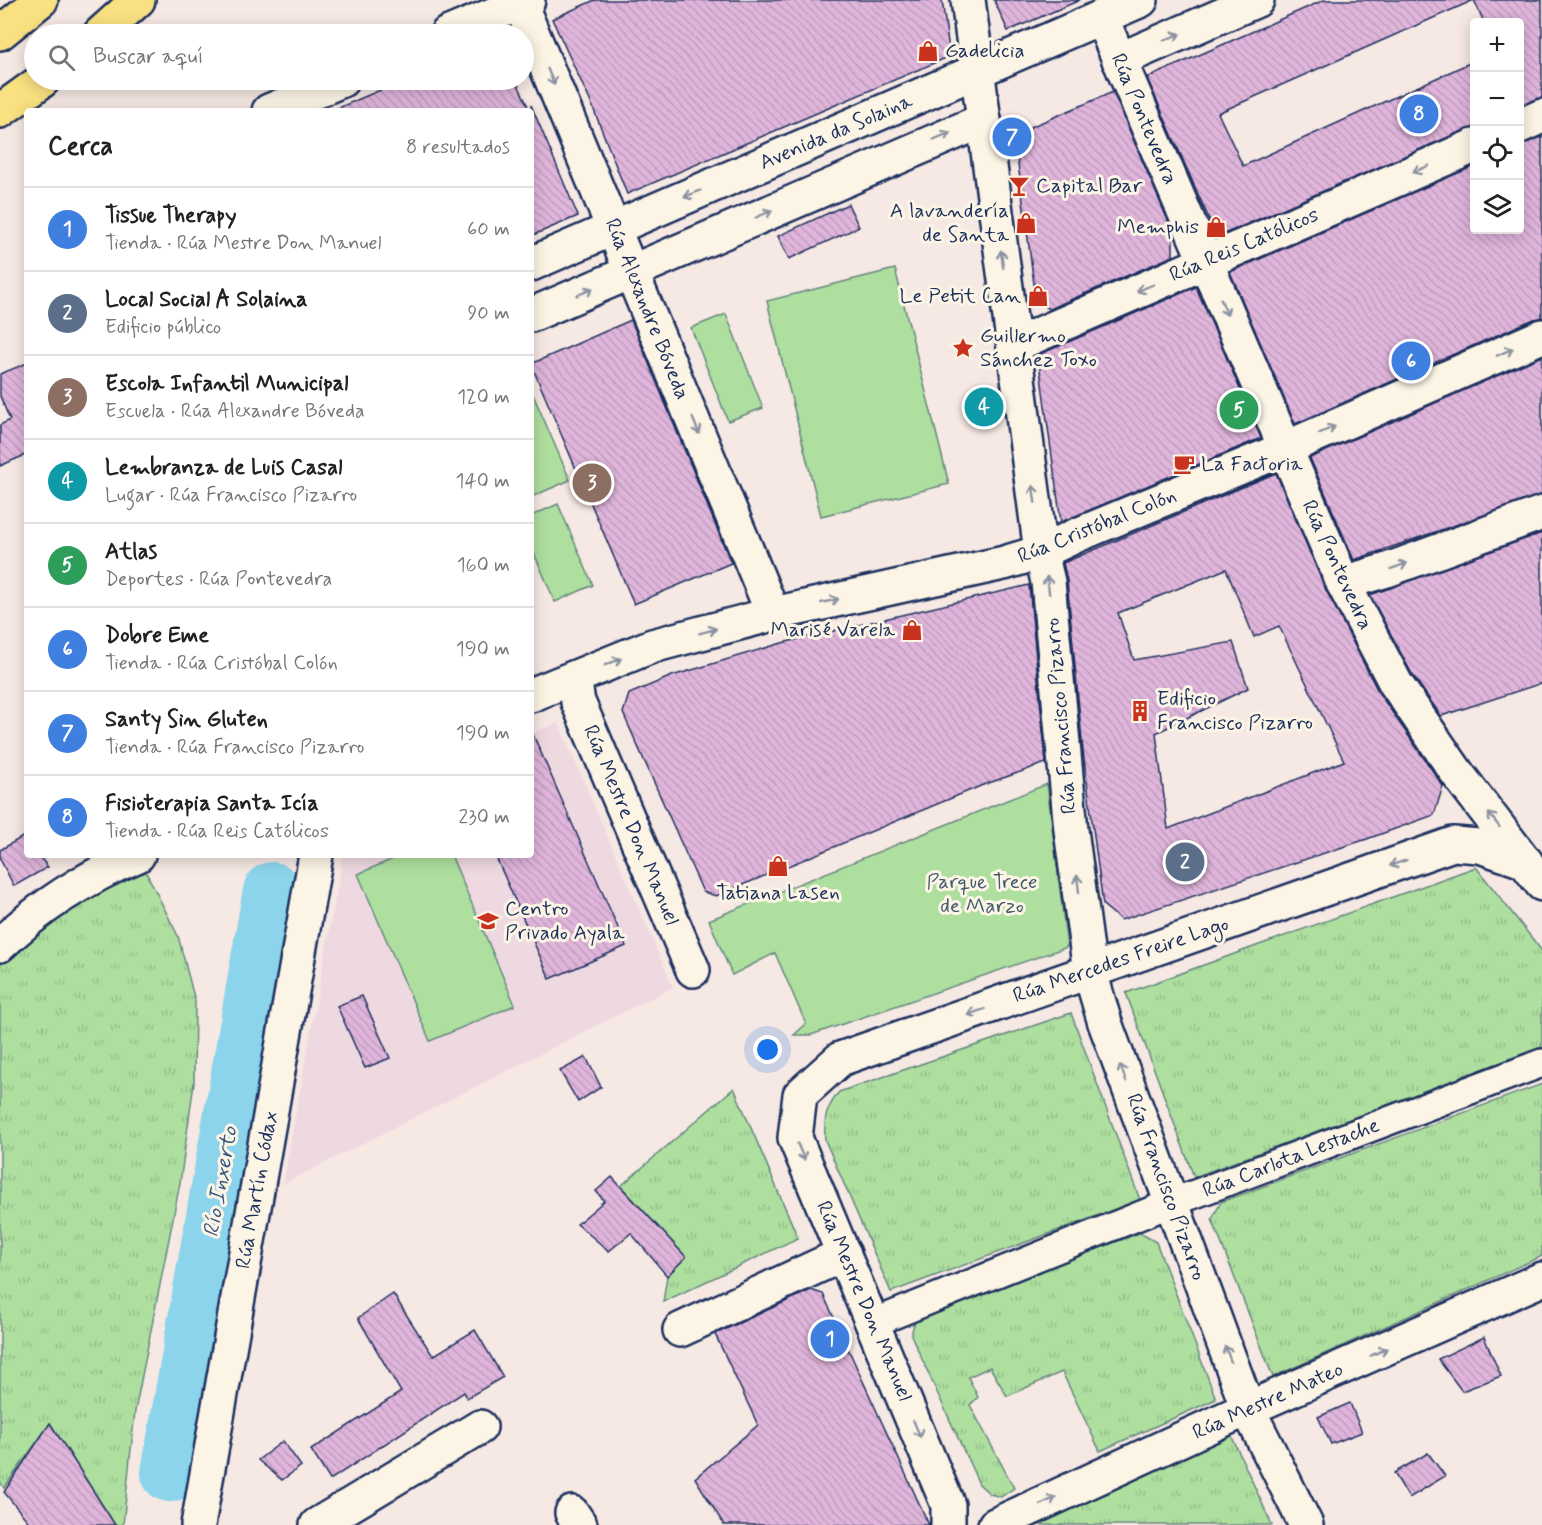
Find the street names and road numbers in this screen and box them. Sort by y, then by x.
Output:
street label: Rúa Pontevedra [1104,49,1184,189]
street label: Avenida da Solaina [755,87,917,177]
street label: Rúa Reis Católicos [1165,201,1323,289]
street label: Rúa Alexandre Bóveda [598,214,696,404]
street label: Rúa Cristóbal Colón [1013,481,1181,571]
street label: Rúa Pontevedra [1295,496,1379,634]
street label: Rúa Francisco Pizarro [1038,617,1084,815]
street label: Rúa Mestre Don Manuel [576,721,686,929]
street label: Rúa Mercedes Freire Lago [1009,910,1233,1011]
street label: Rúa Francisco Pizarro [1119,1090,1213,1284]
street label: Rúa Martín Códax [229,1109,285,1271]
street label: Rúa Carlota Lestache [1198,1111,1384,1205]
street label: Rúa Mestre Don Manuel [809,1197,919,1405]
street label: Rúa Mestre Mateo [1188,1355,1348,1447]

